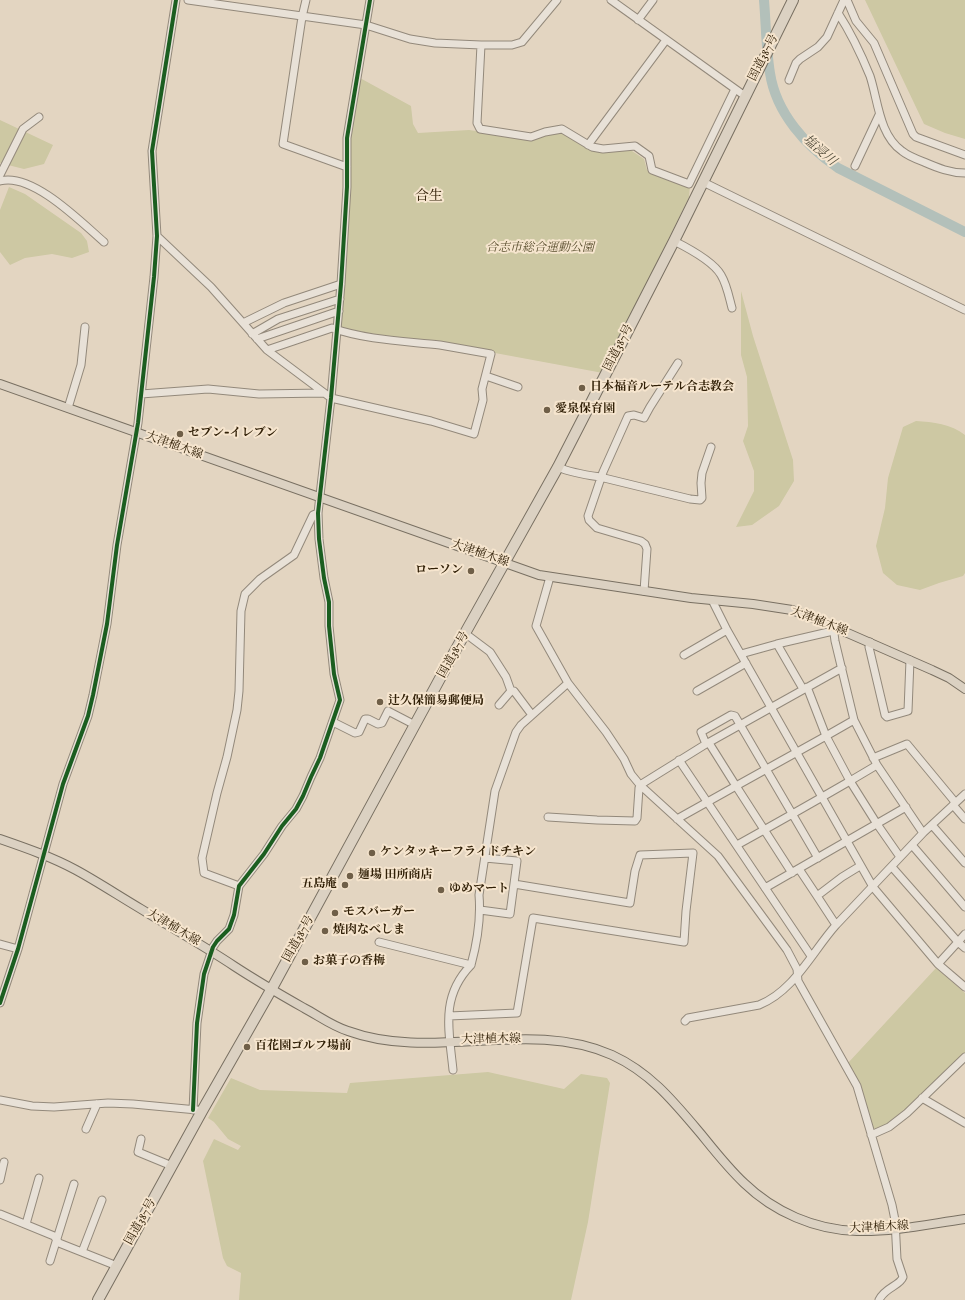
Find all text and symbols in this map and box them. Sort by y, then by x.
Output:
street label: 国道387号 [746,32,782,84]
water label: 塩浸川 [799,132,839,170]
district label: 合生 [415,189,443,205]
park label: 合志市総合運動公園 [486,242,594,256]
street label: 国道387号 [601,322,637,374]
place label: 日本福音ルーテル合志教会 [590,381,734,395]
marker: 日本福音ルーテル合志教会 [577,383,587,393]
place label: 愛泉保育園 [555,403,615,417]
marker: 愛泉保育園 [542,405,552,415]
place label: セブン-イレブン [188,427,278,441]
street label: 大津植木線 [143,429,205,463]
marker: セブン-イレブン [175,429,185,439]
street label: 大津植木線 [449,537,511,571]
place label: ローソン [415,564,463,578]
marker: ローソン [466,566,476,576]
street label: 大津植木線 [788,605,850,639]
street label: 国道387号 [435,629,473,681]
place label: 辻久保簡易郵便局 [388,695,484,709]
marker: 辻久保簡易郵便局 [375,697,385,707]
place label: ケンタッキーフライドチキン [380,846,536,860]
marker: ケンタッキーフライドチキン [367,848,377,858]
place label: 麺場 田所商店 [358,869,433,883]
marker: 麺場 田所商店 [345,871,355,881]
place label: 五島庵 [301,878,337,892]
marker: 五島庵 [340,880,350,890]
place label: ゆめマート [449,883,509,897]
marker: ゆめマート [436,885,446,895]
street label: 大津植木線 [144,906,202,950]
place label: モスバーガー [343,906,415,920]
marker: モスバーガー [330,908,340,918]
street label: 国道387号 [280,913,318,965]
place label: 焼肉なべしま [333,924,405,938]
marker: 焼肉なべしま [320,926,330,936]
place label: お菓子の香梅 [313,955,385,969]
marker: お菓子の香梅 [300,957,310,967]
street label: 大津植木線 [461,1032,521,1048]
place label: 百花園ゴルフ場前 [255,1040,351,1054]
marker: 百花園ゴルフ場前 [242,1042,252,1052]
street label: 国道387号 [122,1196,160,1248]
street label: 大津植木線 [849,1219,909,1237]

